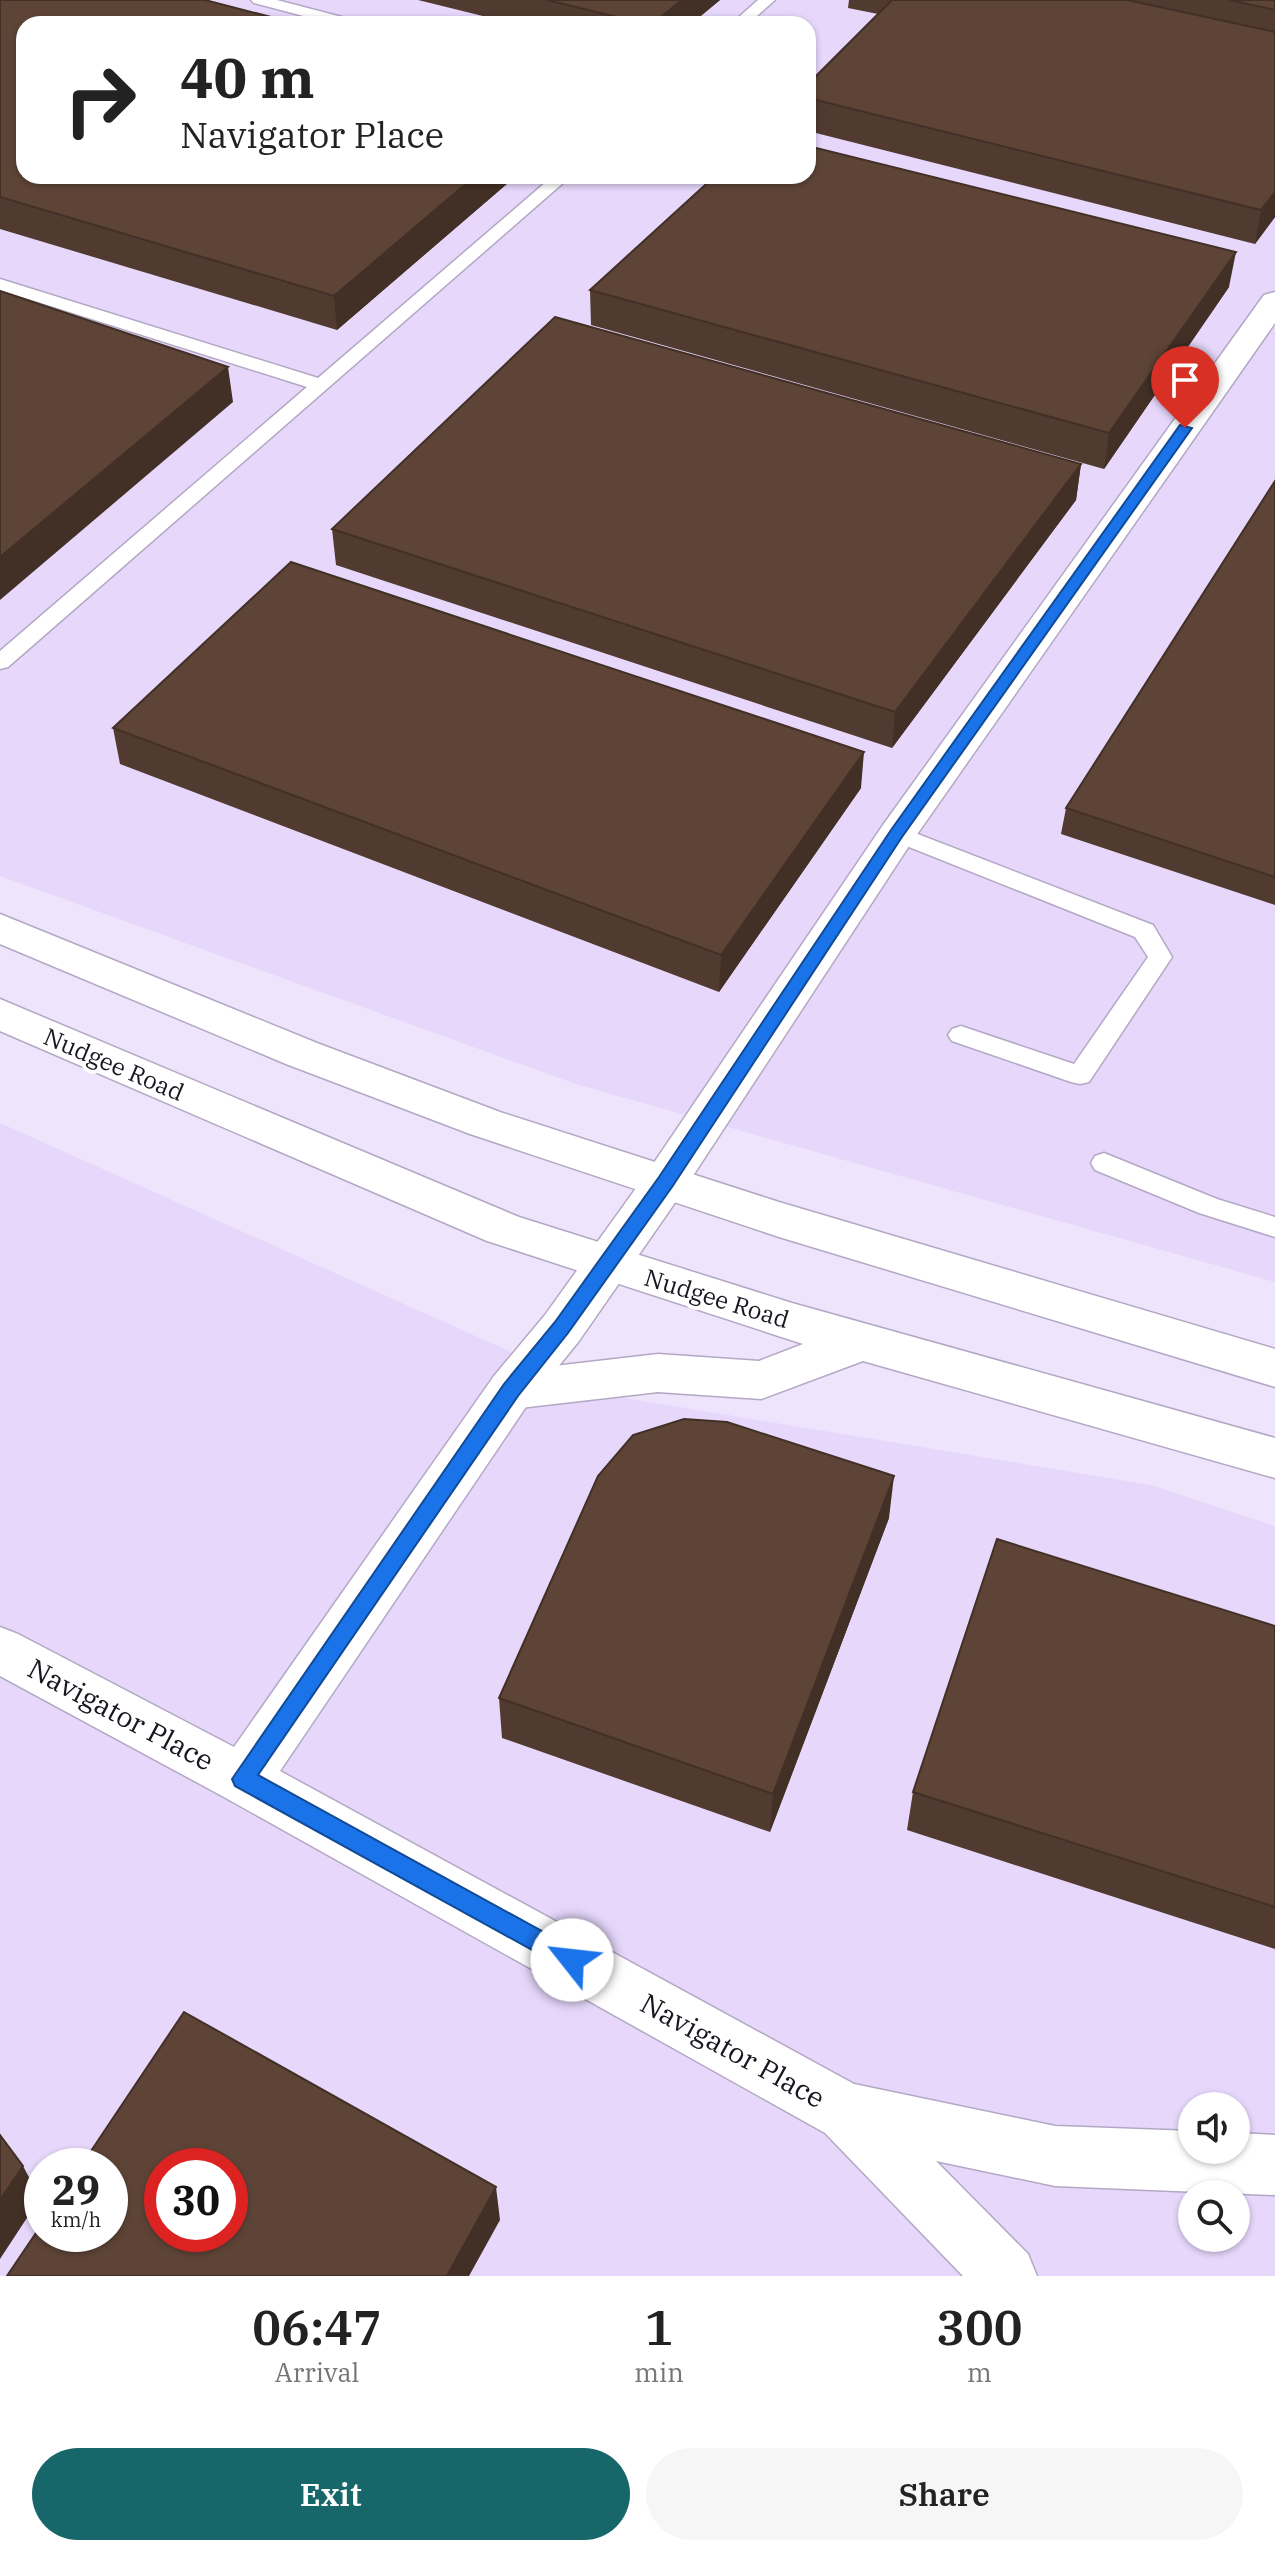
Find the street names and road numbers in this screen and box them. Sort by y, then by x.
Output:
street label: Nudgee Road [39,1020,189,1108]
street label: Nudgee Road [641,1261,793,1335]
street label: Navigator Place [22,1649,220,1779]
street label: Navigator Place [634,1984,832,2116]

